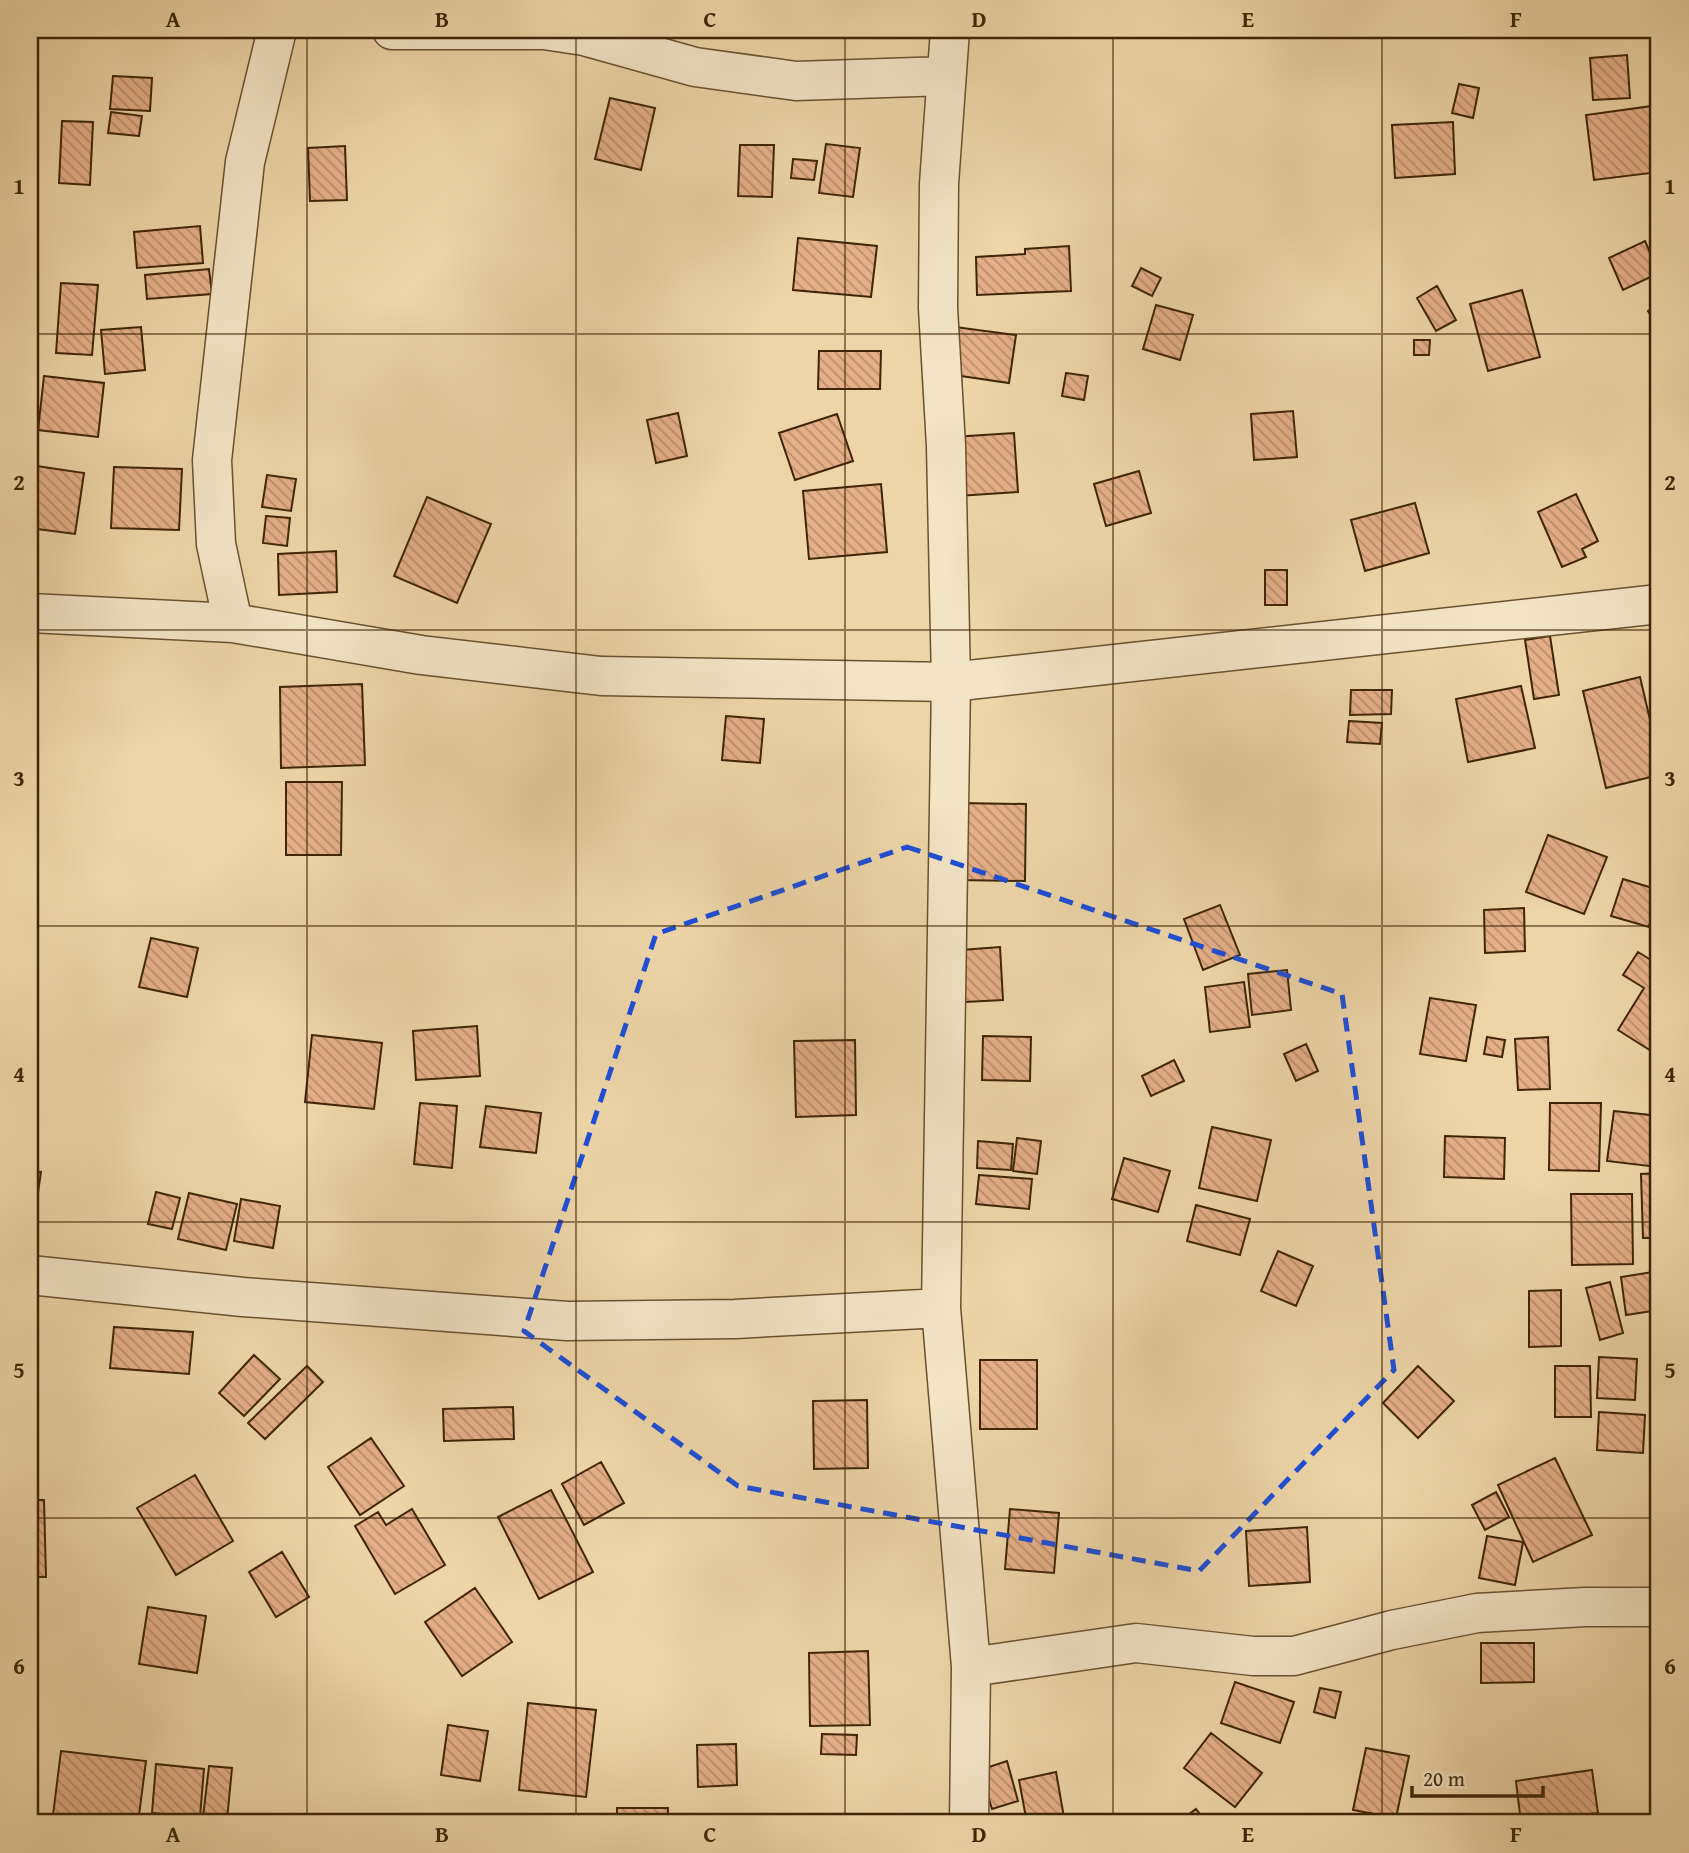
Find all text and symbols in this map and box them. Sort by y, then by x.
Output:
text: A [166,2,181,35]
text: B [435,2,449,35]
text: C [703,2,717,35]
text: D [972,2,987,35]
text: E [1242,2,1254,35]
text: F [1510,2,1522,35]
text: 1 [13,169,25,202]
text: 1 [1664,169,1676,202]
text: 2 [13,465,25,498]
text: 2 [1664,465,1676,498]
text: 3 [13,761,25,794]
text: 3 [1664,761,1676,794]
text: 4 [13,1057,25,1090]
text: 4 [1664,1057,1676,1090]
text: 5 [13,1353,25,1386]
text: 5 [1664,1353,1676,1386]
text: 6 [13,1649,25,1682]
text: 6 [1664,1649,1676,1682]
scale bar [1412,1755,1544,1799]
text: 20 m [1423,1763,1465,1794]
text: A [166,1817,181,1850]
text: B [435,1817,449,1850]
text: C [703,1817,717,1850]
text: D [972,1817,987,1850]
text: E [1242,1817,1254,1850]
text: F [1510,1817,1522,1850]

